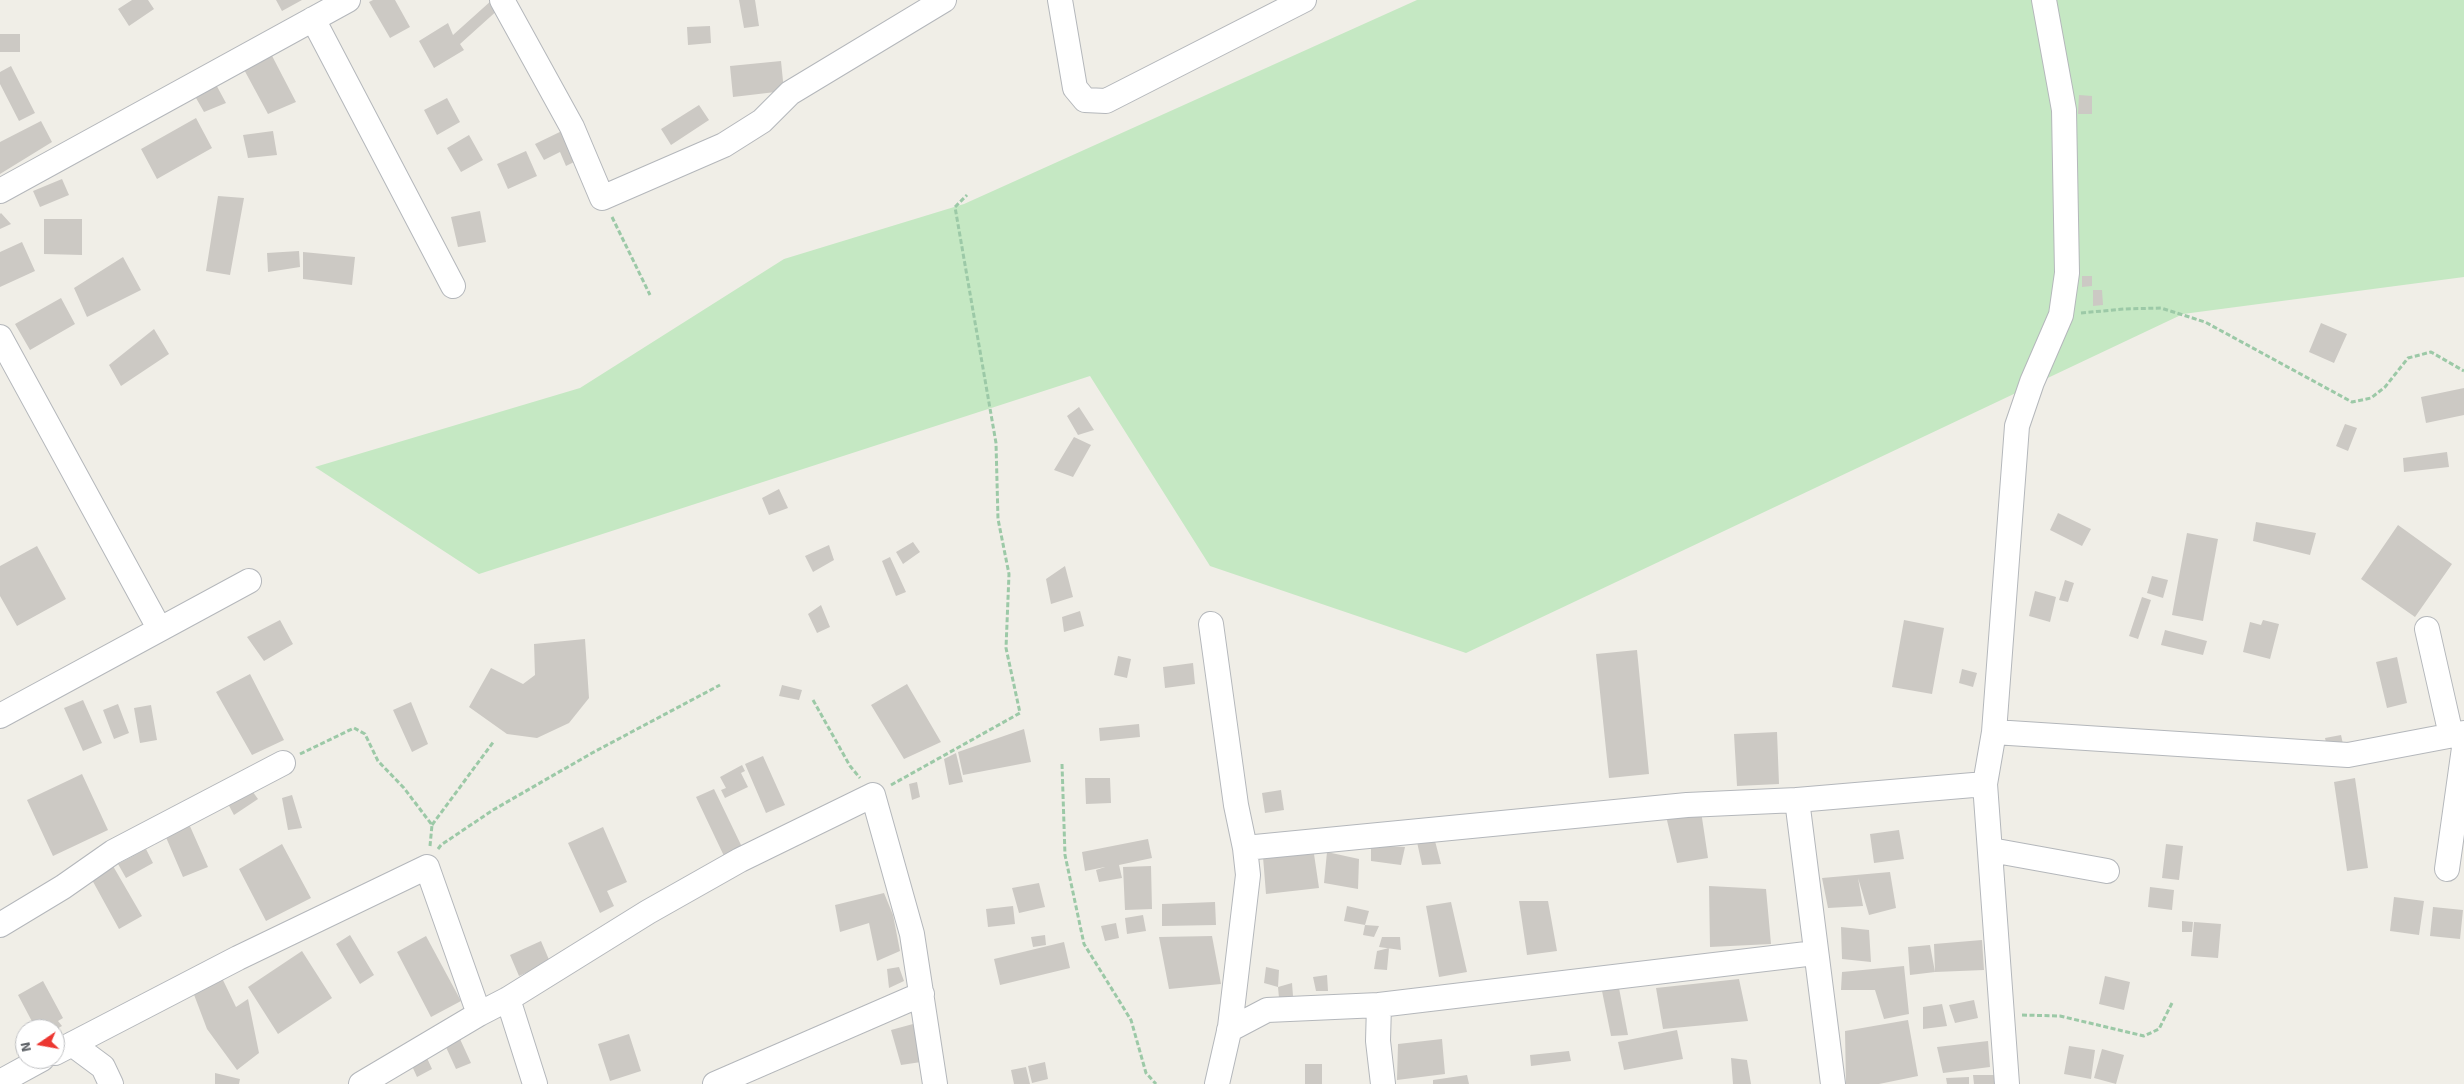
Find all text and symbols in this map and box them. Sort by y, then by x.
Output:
north arrow [15,1019,65,1069]
text: N [16,1040,35,1054]

